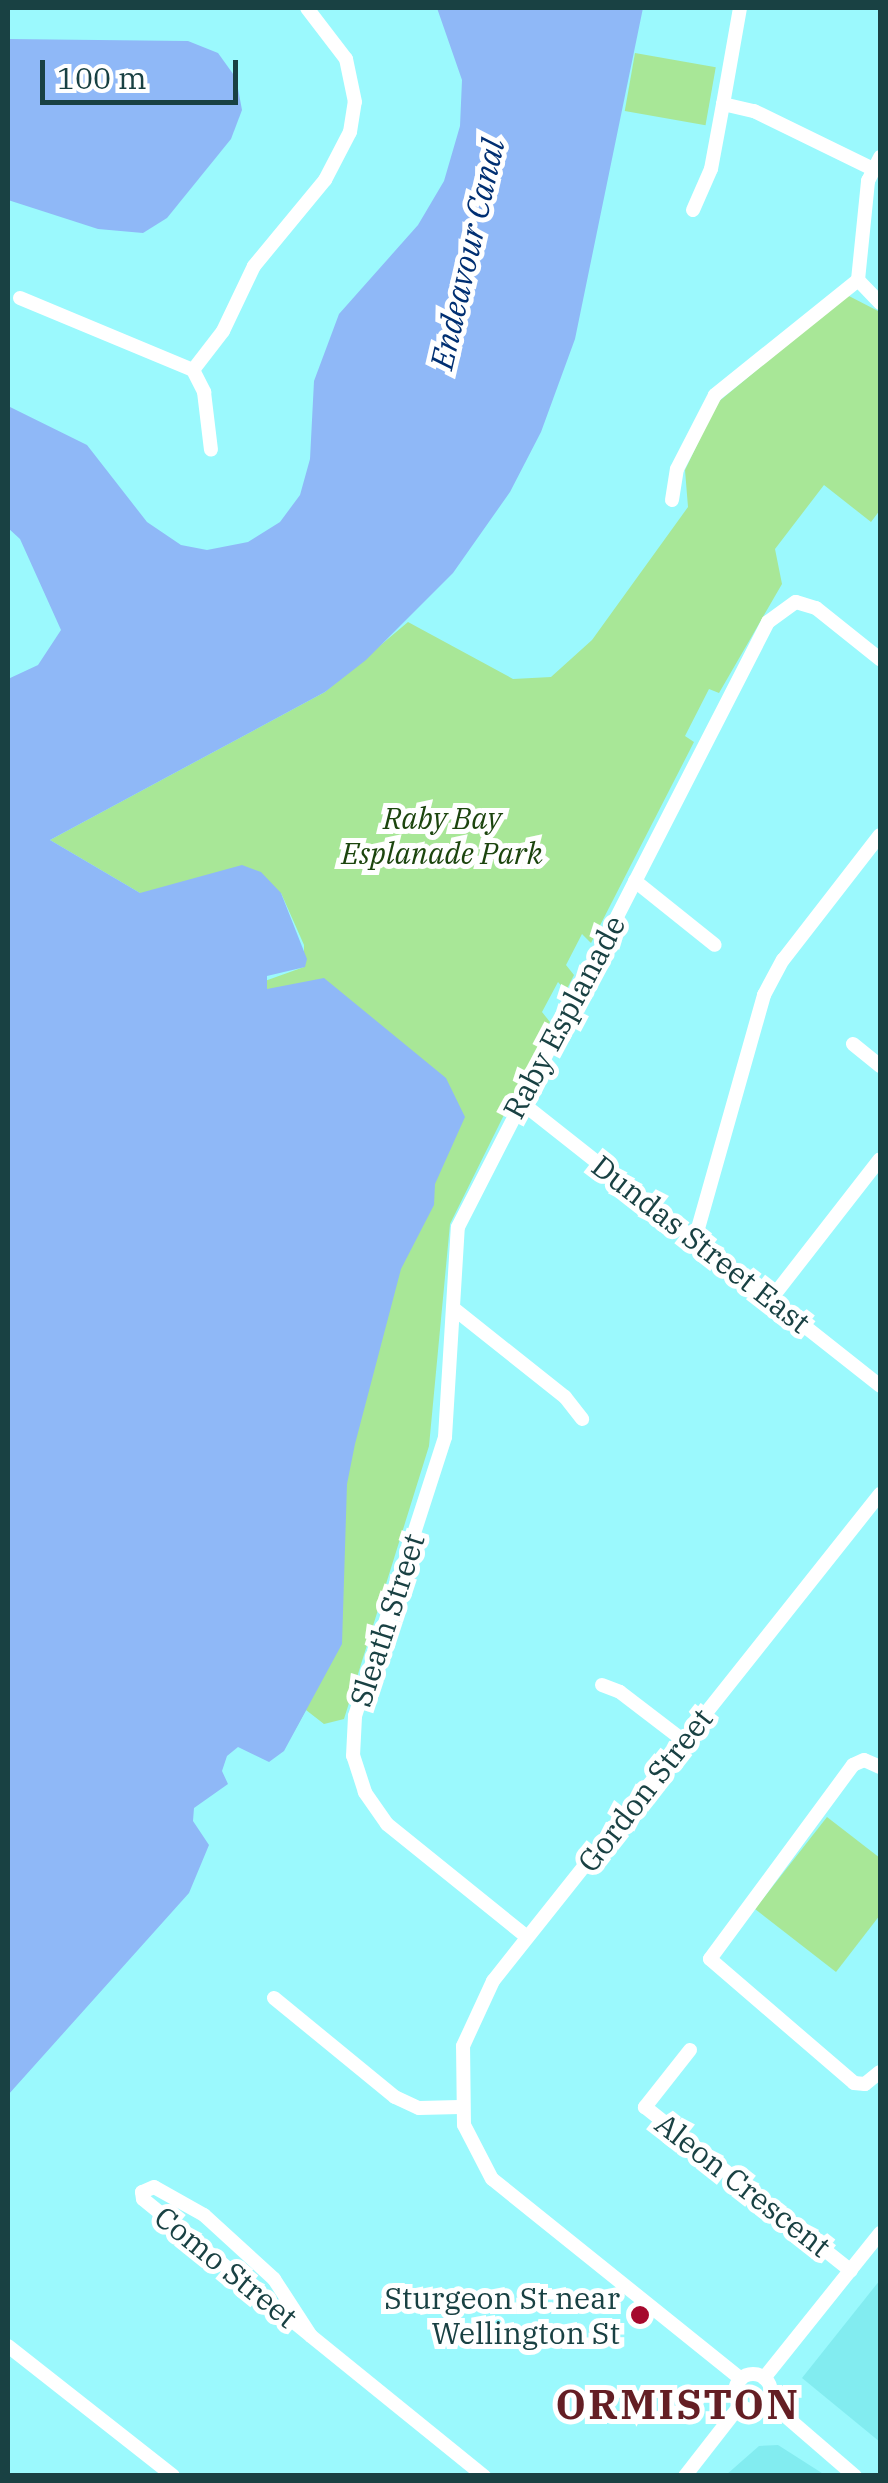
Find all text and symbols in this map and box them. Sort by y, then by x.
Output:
scale bar [45,40,242,102]
text: 100 m [57,58,147,97]
water label: Endeavour Canal [422,135,512,373]
park label: Raby Bay Esplanade Park [341,800,543,870]
street label: Raby Esplanade [495,909,633,1125]
street label: Dundas Street East [585,1148,817,1340]
street label: Sleath Street [342,1529,432,1711]
street label: Gordon Street [570,1701,720,1879]
street label: Aleon Crescent [648,2105,838,2265]
street label: Como Street [148,2199,304,2335]
place label: Sturgeon St near Wellington St [384,2280,620,2350]
marker: Sturgeon St near Wellington St [629,2304,651,2326]
district label: ORMISTON [555,2380,801,2428]

